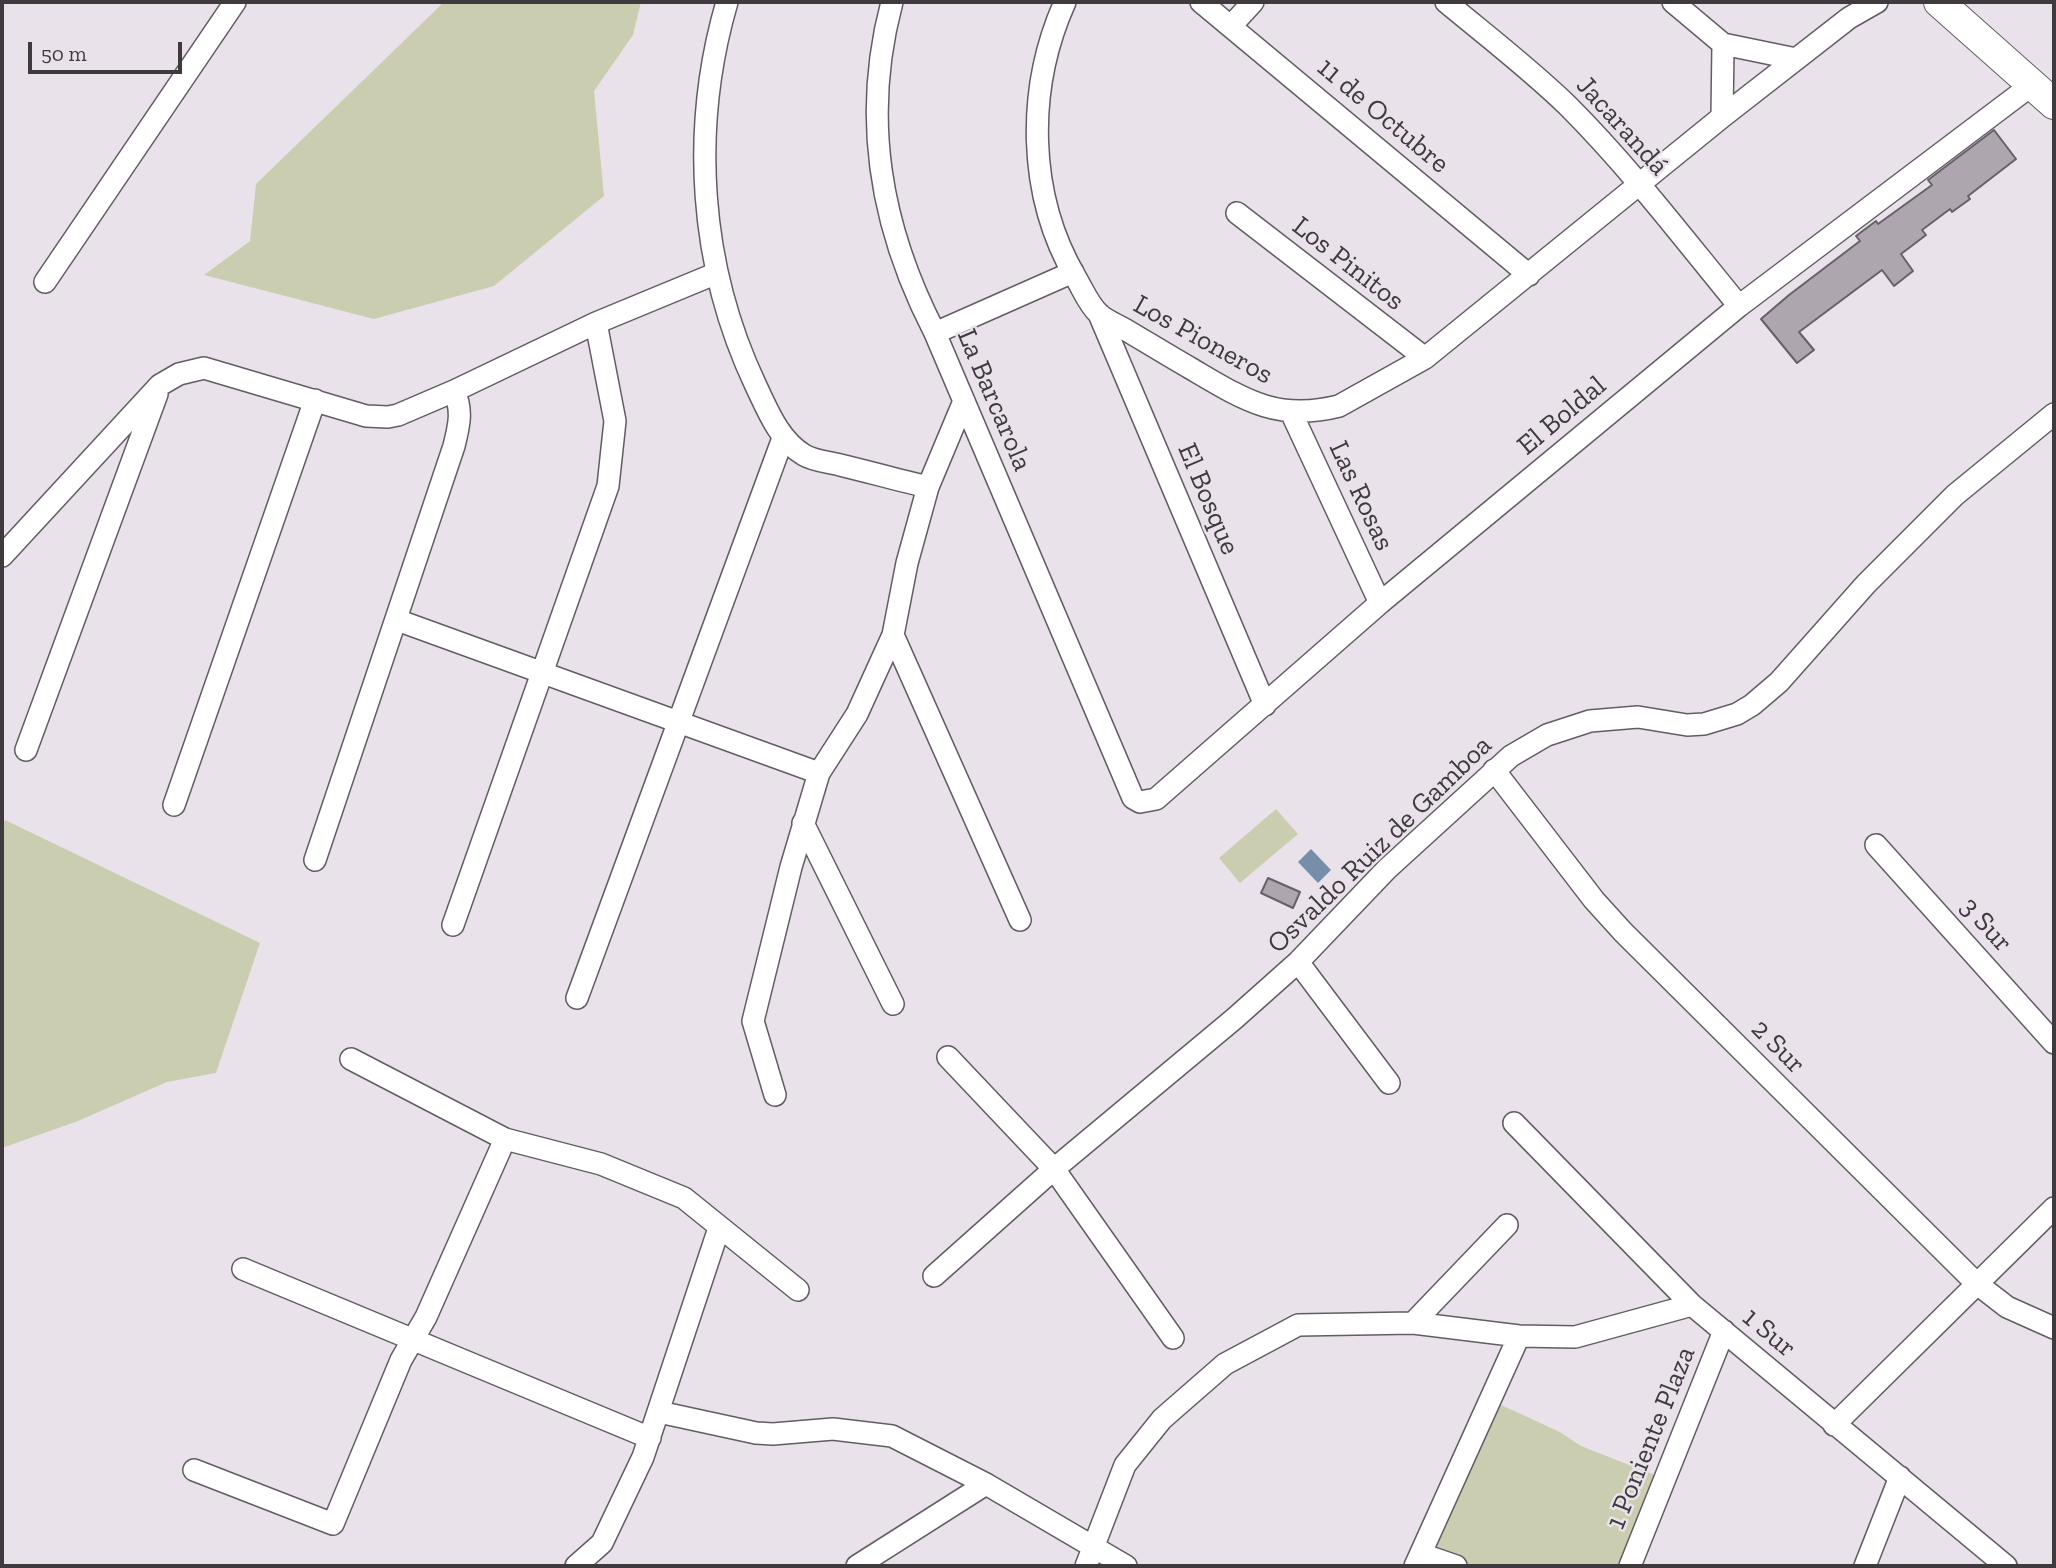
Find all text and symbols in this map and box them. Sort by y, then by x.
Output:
scale bar [32,28,186,72]
text: 50 m [41,41,87,66]
street label: 11 de Octubre [1310,51,1456,181]
street label: Jacarandá [1569,69,1675,183]
street label: Los Pinitos [1285,210,1411,318]
street label: Los Pioneros [1127,288,1279,392]
street label: La Barcarola [949,324,1039,476]
street label: El Boldal [1511,369,1613,463]
street label: Las Rosas [1321,436,1401,556]
street label: El Bosque [1170,438,1246,560]
street label: Osvaldo Ruiz de Gamboa [1261,729,1499,961]
street label: 3 Sur [1953,891,2019,959]
street label: 2 Sur [1744,1013,1812,1081]
street label: 1 Sur [1735,1301,1803,1365]
street label: 1 Poniente Plaza [1599,1342,1703,1534]

